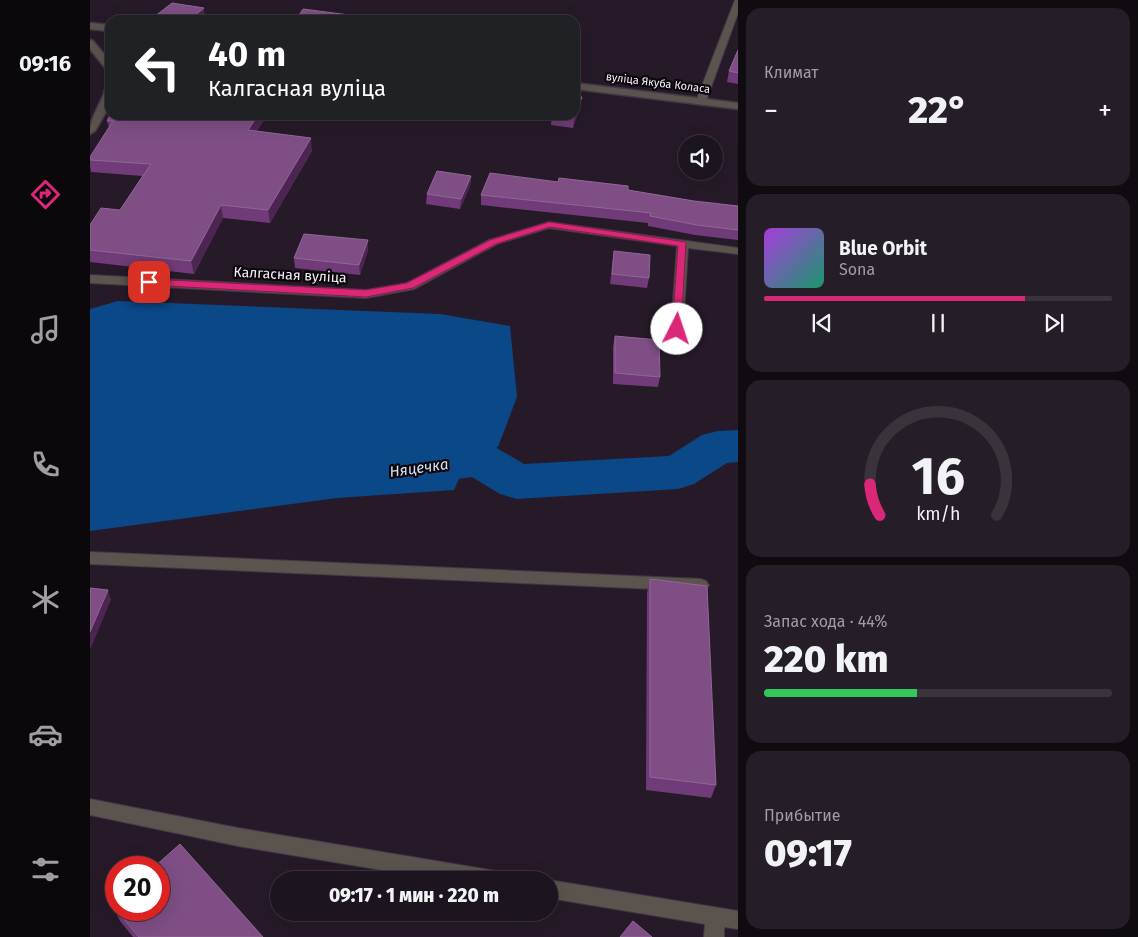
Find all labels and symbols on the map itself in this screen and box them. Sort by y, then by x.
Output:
street label: вуліца Якуба Коласа [605,70,711,96]
pin [128,261,170,303]
street label: Калгасная вуліца [233,264,347,286]
position arrow [650,302,702,354]
water label: Няцечка [388,455,450,481]
speed limit sign: 20 [105,856,170,921]

